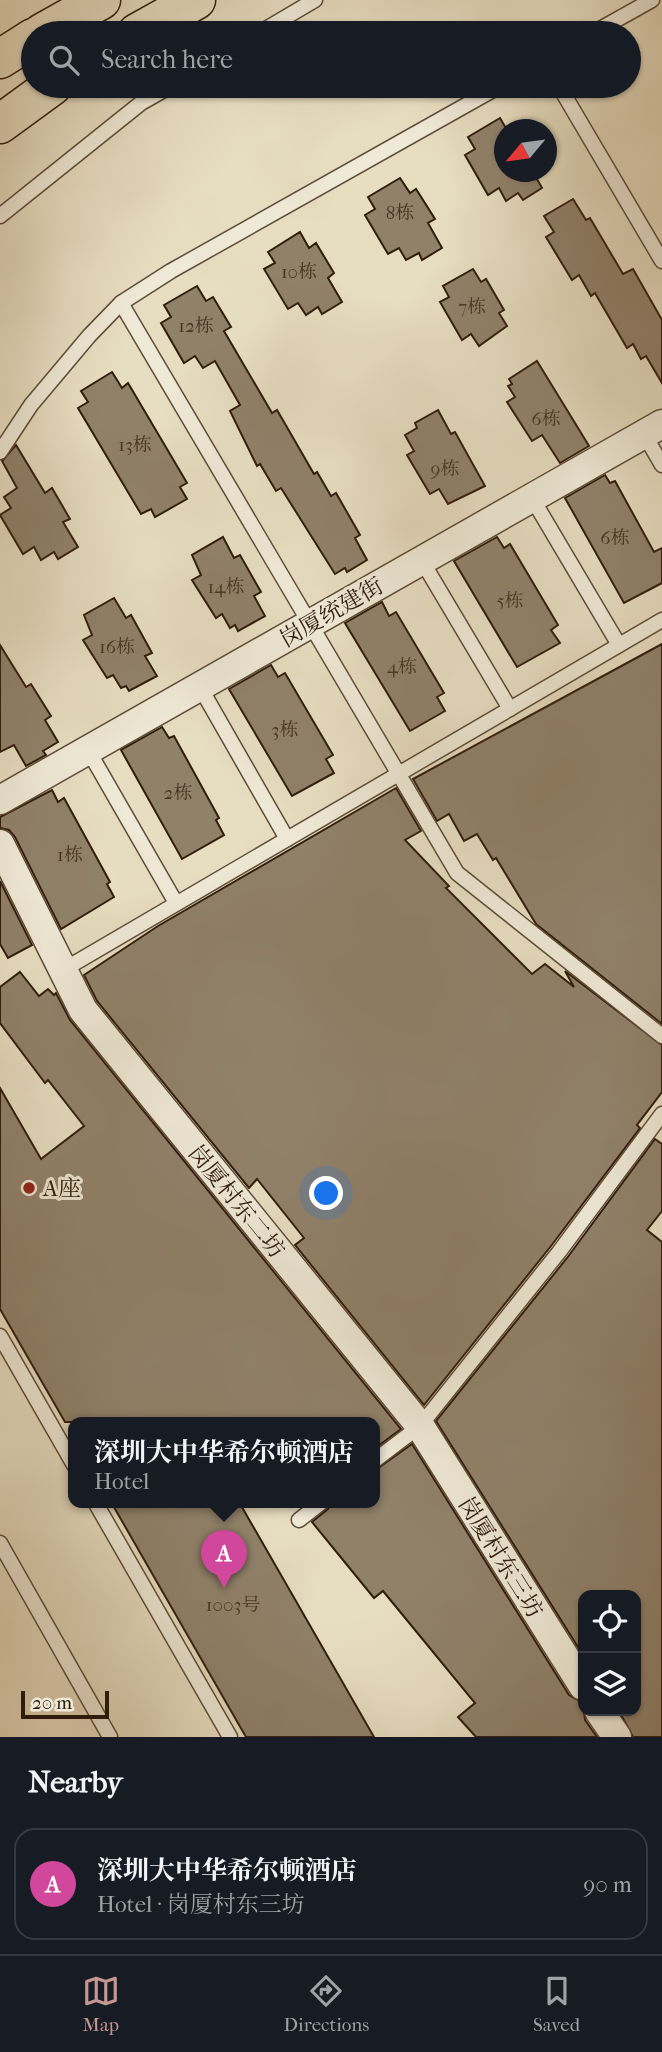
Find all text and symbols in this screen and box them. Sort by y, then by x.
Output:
search box [21,21,641,98]
icon: search [45,41,83,79]
text: Search here [101,44,233,75]
north arrow [494,119,557,182]
house number: 8栋 [386,202,414,224]
house number: 10栋 [281,261,317,283]
house number: 7栋 [458,296,486,318]
house number: 12栋 [178,315,214,337]
house number: 6栋 [531,408,561,430]
house number: 13栋 [118,434,152,456]
house number: 9栋 [431,458,459,480]
house number: 6栋 [600,527,630,549]
street label: 岗厦统建街 [275,572,388,653]
house number: 14栋 [208,576,245,598]
house number: 5栋 [496,590,524,612]
house number: 16栋 [99,636,135,658]
house number: 4栋 [387,656,417,678]
house number: 3栋 [272,719,298,741]
house number: 2栋 [164,782,192,804]
house number: 1栋 [57,844,83,866]
street label: 岗厦村东二坊 [183,1139,291,1263]
place label: A座 [42,1175,81,1202]
your location [309,1176,343,1210]
marker: A座 [21,1180,37,1196]
popup [68,1417,380,1508]
text: 深圳大中华希尔顿酒店 [94,1437,354,1468]
text: Hotel [94,1468,149,1495]
street label: 岗厦村东三坊 [453,1492,549,1623]
pin: A [201,1530,247,1588]
map controls [578,1590,641,1716]
button: locate [578,1590,641,1653]
house number: 1003号 [206,1594,260,1616]
button: layers [578,1653,641,1716]
scale bar [21,1688,108,1720]
text: 20 m [32,1692,72,1714]
text: Nearby [28,1765,123,1800]
text: 深圳大中华希尔顿酒店 [97,1855,357,1886]
text: A [46,1871,60,1898]
text: 90 m [583,1871,632,1898]
text: Hotel · 岗厦村东三坊 [97,1891,305,1918]
tab: Map [82,1972,120,2036]
tab: Directions [284,1972,369,2036]
tab: Saved [533,1972,580,2036]

